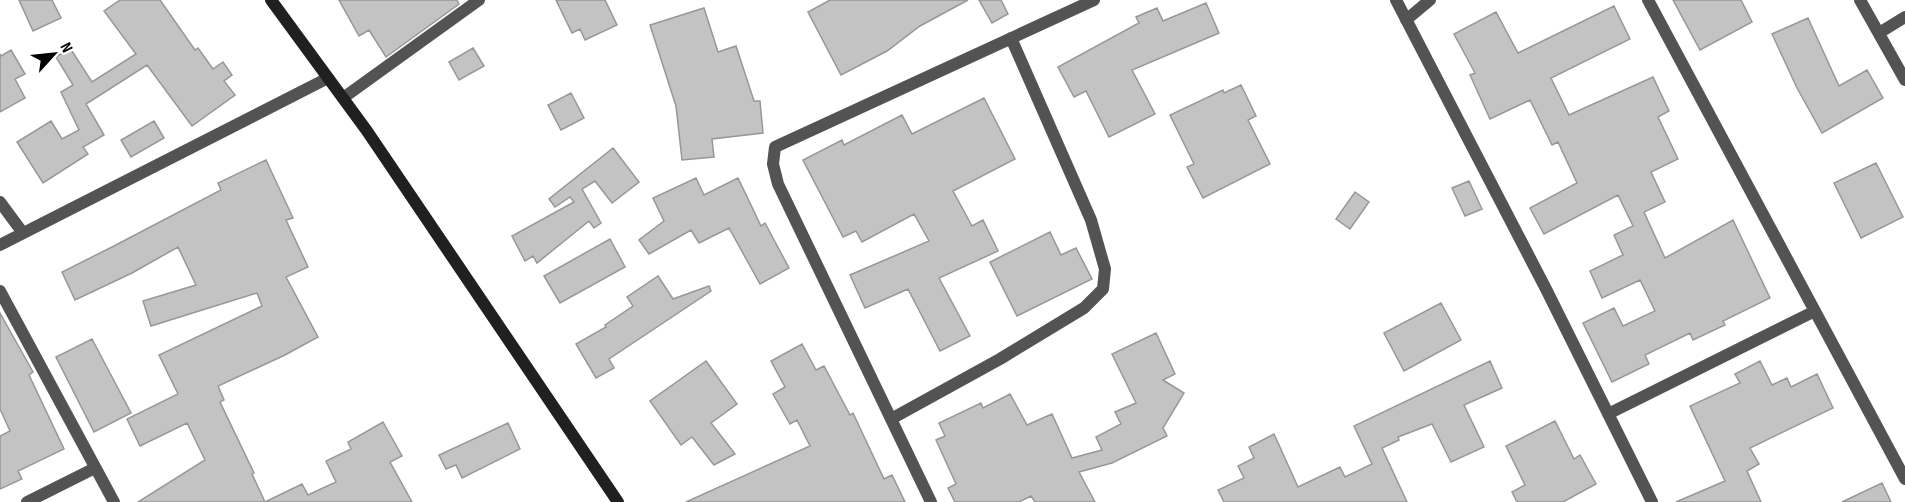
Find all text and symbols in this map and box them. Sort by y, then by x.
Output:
north arrow [24,24,84,84]
text: N [56,40,76,56]

